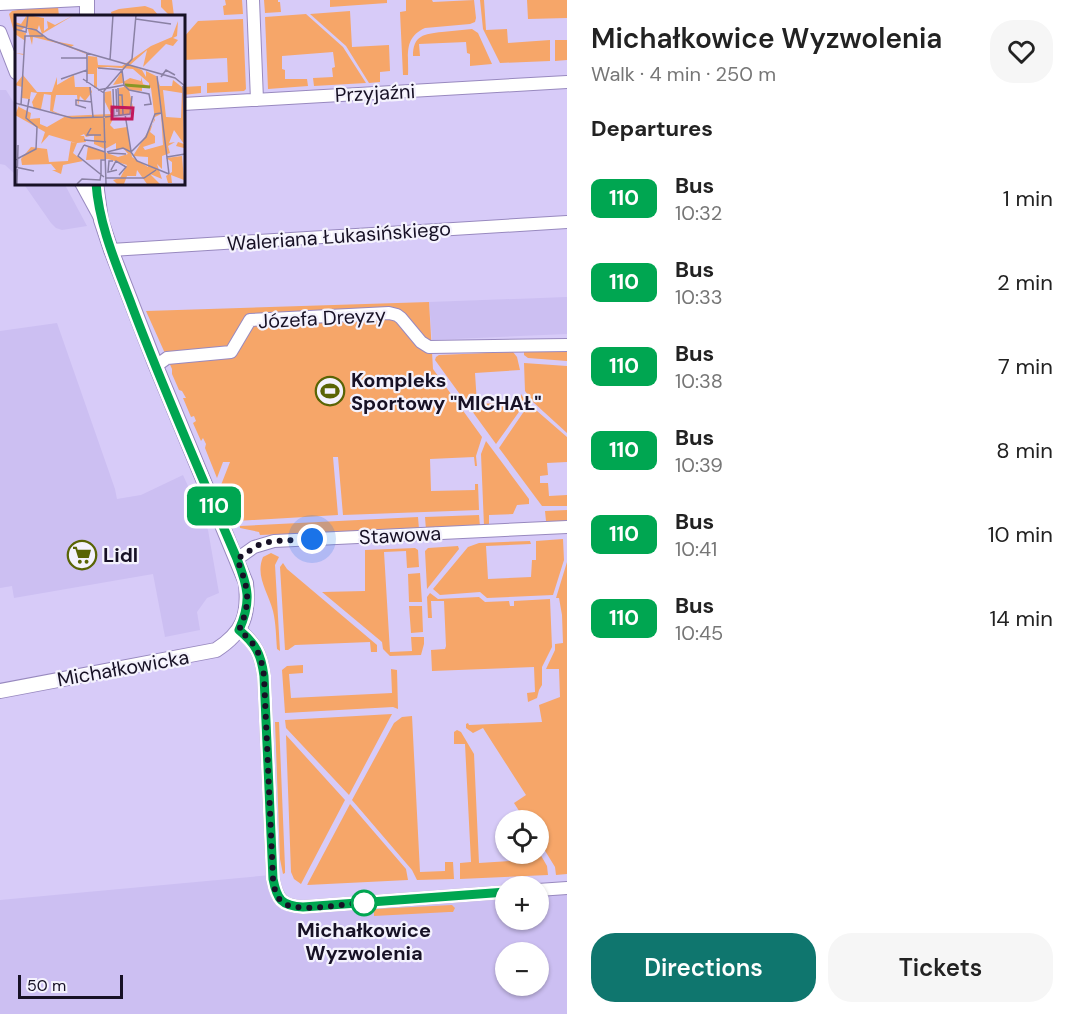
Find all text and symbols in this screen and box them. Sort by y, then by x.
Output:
inset map [15,15,184,184]
text: Michałkowice Wyzwolenia [591,20,942,57]
button: heart [990,20,1053,83]
text: Walk · 4 min · 250 m [591,61,776,87]
street label: Przyjaźni [334,78,416,108]
text: Departures [591,114,713,143]
text: Bus [675,171,714,200]
text: 110 [609,184,639,212]
text: 1 min [1003,184,1053,213]
text: 10:32 [675,200,722,226]
street label: Waleriana Łukasińskiego [226,215,452,257]
text: Bus [675,255,714,284]
text: 110 [609,268,639,296]
text: 2 min [997,268,1053,297]
text: 10:33 [675,284,723,310]
street label: Józefa Dreyzy [257,302,387,334]
text: Bus [675,339,714,368]
text: 110 [609,352,639,380]
text: 7 min [998,352,1053,381]
place label: Kompleks Sportowy "MICHAŁ" [351,367,542,416]
text: 10:38 [675,368,723,394]
sports icon: Kompleks Sportowy "MICHAŁ" [314,375,346,407]
text: Bus [675,423,714,452]
text: 110 [609,436,639,464]
text: 8 min [996,436,1053,465]
text: 10:39 [675,452,723,478]
line badge: 110 [180,486,248,526]
text: 110 [199,492,229,520]
text: Bus [675,507,714,536]
street label: Stawowa [358,520,442,550]
text: 110 [609,520,639,548]
text: 10 min [988,520,1053,549]
your location [297,524,327,554]
text: 10:41 [675,536,717,562]
supermarket icon: Lidl [66,539,98,571]
place label: Lidl [103,542,138,568]
text: Bus [675,591,714,620]
text: 110 [609,604,639,632]
text: 14 min [989,604,1053,633]
text: 10:45 [675,620,723,646]
street label: Michałkowicka [55,644,191,692]
map controls [495,810,549,996]
button: locate [495,810,549,864]
button: + [495,876,549,930]
marker: Michałkowice Wyzwolenia [351,890,377,916]
place label: Michałkowice Wyzwolenia [297,917,431,966]
button: Directions [591,933,816,1002]
button: Tickets [828,933,1053,1002]
button: − [495,942,549,996]
scale bar [18,972,123,1000]
text: 50 m [27,975,66,996]

